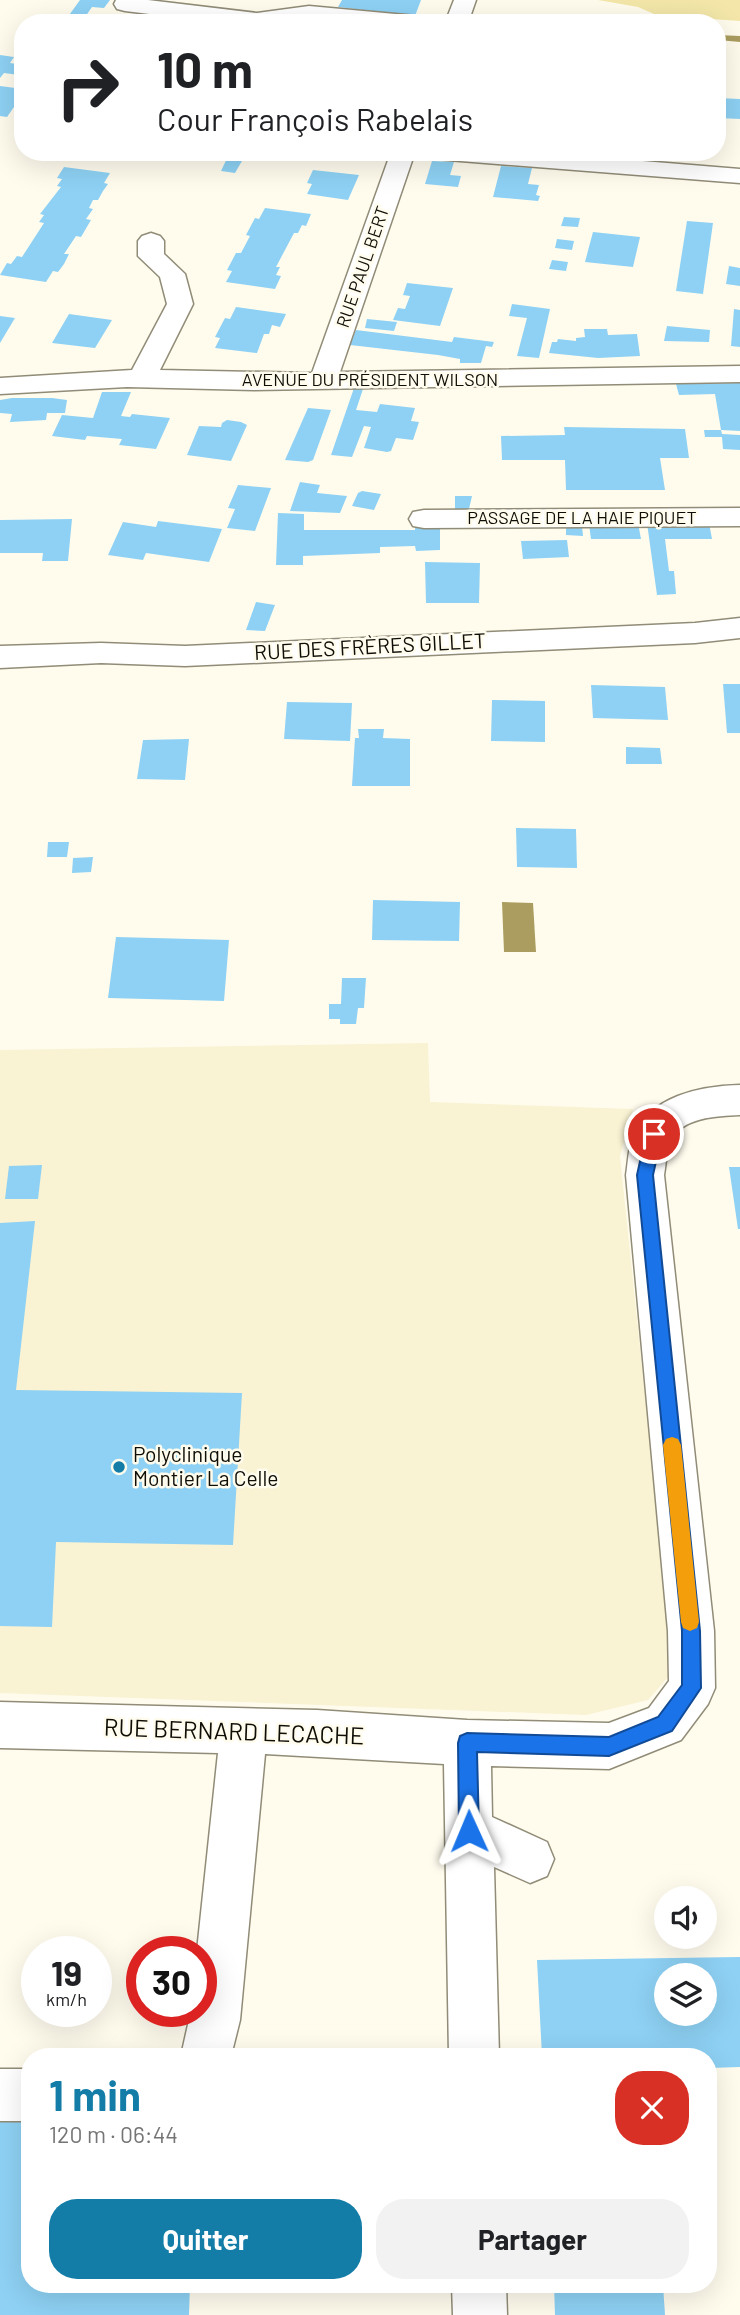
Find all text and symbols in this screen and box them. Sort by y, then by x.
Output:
text: 10 m [157,39,253,98]
icon: right [42,42,133,133]
text: Cour François Rabelais [157,99,473,137]
street label: RUE PAUL BERT [331,203,393,330]
street label: AVENUE DU PRÉSIDENT WILSON [242,368,498,390]
street label: PASSAGE DE LA HAIE PIQUET [467,506,697,528]
street label: RUE DES FRÈRES GILLET [254,627,486,664]
pin [624,1104,684,1164]
icon: arrive [635,1115,673,1153]
place label: Polyclinique Montier La Celle [133,1441,278,1490]
marker: Polyclinique Montier La Celle [111,1459,127,1475]
street label: RUE BERNARD LECACHE [103,1711,365,1750]
position arrow [432,1794,506,1868]
map controls [654,1886,717,2026]
button: sound [654,1886,717,1949]
speed limit sign: 30 [126,1936,217,2027]
text: 19 [51,1951,82,1993]
button: layers [654,1963,717,2026]
text: km/h [46,1988,87,2010]
text: 1 min [49,2069,141,2119]
button: close [615,2071,689,2145]
text: 120 m · 06:44 [49,2120,178,2148]
button: Quitter [49,2199,362,2279]
button: Partager [376,2199,689,2279]

